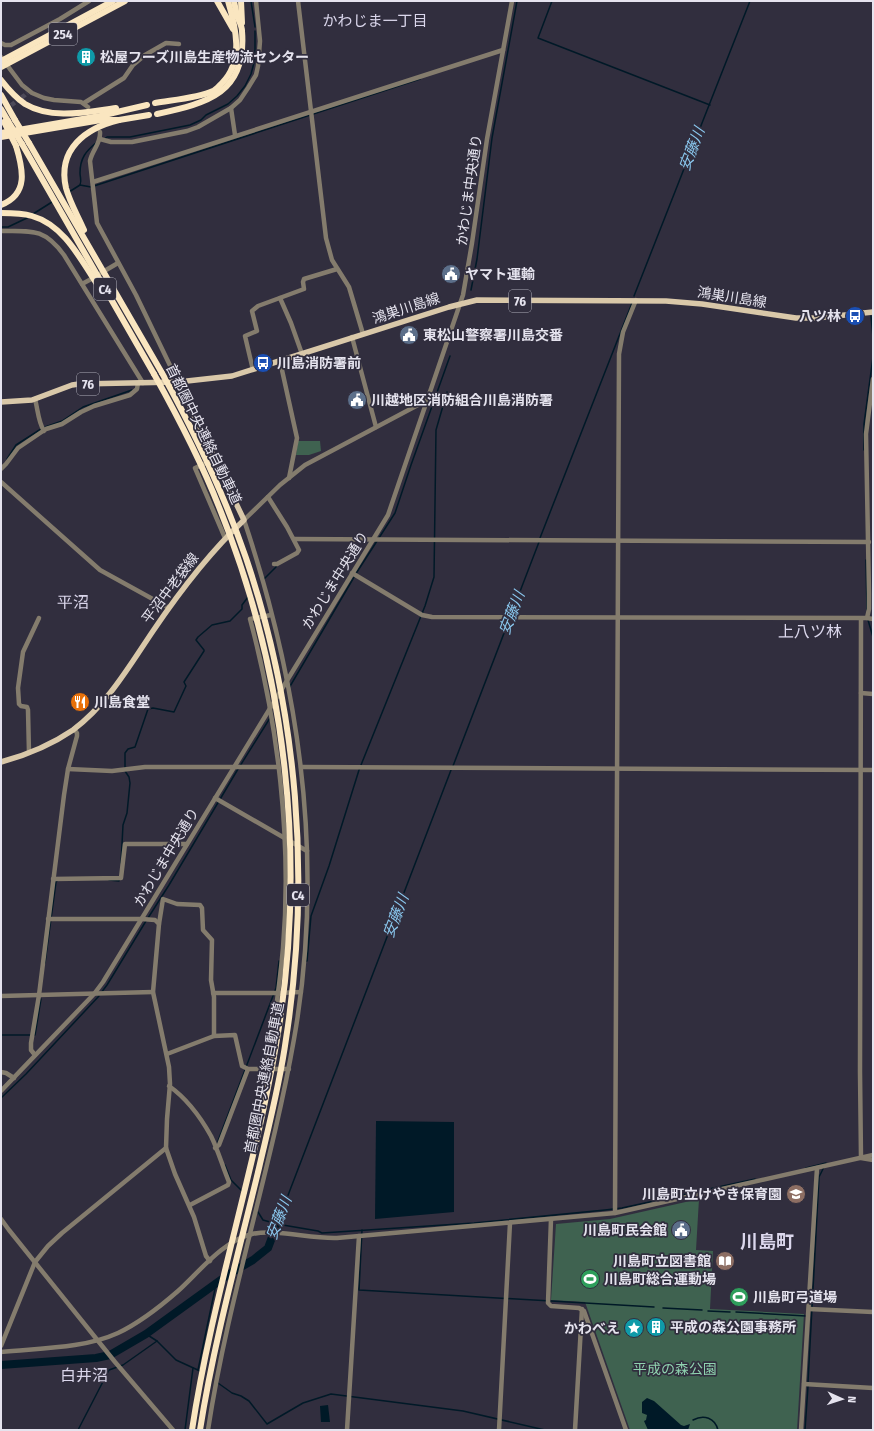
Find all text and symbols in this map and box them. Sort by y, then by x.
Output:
district label: かわじま一丁目 [322,12,428,30]
road number: 254 [49,23,77,45]
building icon: 松屋フーズ川島生産物流センター [75,46,97,68]
place label: 松屋フーズ川島生産物流センター [100,49,309,66]
water label: 安藤川 [676,123,709,173]
street label: かわじま中央通り [453,133,486,247]
public building icon: ヤマト運輸 [440,263,462,285]
place label: ヤマト運輸 [465,266,535,283]
road number: C4 [94,278,116,300]
street label: 鴻巣川島線 [696,284,768,311]
street label: 鴻巣川島線 [370,290,442,327]
road number: 76 [509,290,531,312]
bus stop icon: 八ツ林 [844,305,866,327]
place label: 八ツ林 [799,308,841,325]
public building icon: 東松山警察署川島交番 [398,324,420,346]
place label: 東松山警察署川島交番 [423,327,563,344]
bus stop icon: 川島消防署前 [252,352,274,374]
place label: 川島消防署前 [277,355,361,372]
street label: 首都圏中央連絡自動車道 [162,361,245,507]
road number: 76 [77,373,99,395]
public building icon: 川越地区消防組合川島消防署 [346,389,368,411]
place label: 川越地区消防組合川島消防署 [371,392,553,409]
street label: かわじま中央通り [299,528,372,632]
street label: 平沼中老袋線 [138,550,202,627]
water label: 安藤川 [496,587,529,637]
district label: 平沼 [57,593,89,612]
district label: 上八ツ林 [778,622,842,641]
restaurant icon: 川島食堂 [69,691,91,713]
place label: 川島食堂 [94,694,150,711]
street label: かわじま中央通り [130,805,203,910]
road number: C4 [287,884,309,906]
water label: 安藤川 [380,890,413,940]
street label: 首都圏中央連絡自動車道 [241,1001,288,1155]
school or university icon: 川島町立けやき保育園 [785,1183,807,1205]
place label: 川島町立けやき保育園 [642,1186,782,1203]
water label: 安藤川 [263,1192,296,1242]
public building icon: 川島町民会館 [670,1219,692,1241]
place label: 川島町民会館 [583,1222,667,1239]
district label: 川島町 [740,1231,794,1253]
library icon: 川島町立図書館 [714,1250,736,1272]
place label: 川島町立図書館 [613,1253,711,1270]
sports icon: 川島町総合運動場 [579,1268,601,1290]
place label: 川島町総合運動場 [604,1271,716,1288]
sports icon: 川島町弓道場 [728,1286,750,1308]
place label: 川島町弓道場 [753,1289,837,1306]
building icon: 平成の森公園事務所 [645,1316,667,1338]
place icon: かわべえ [623,1317,645,1339]
place label: 平成の森公園事務所 [670,1319,796,1336]
place label: かわべえ [564,1320,620,1337]
park label: 平成の森公園 [633,1361,717,1378]
district label: 白井沼 [60,1366,108,1385]
north arrow [822,1379,862,1419]
text: N [845,1396,858,1403]

